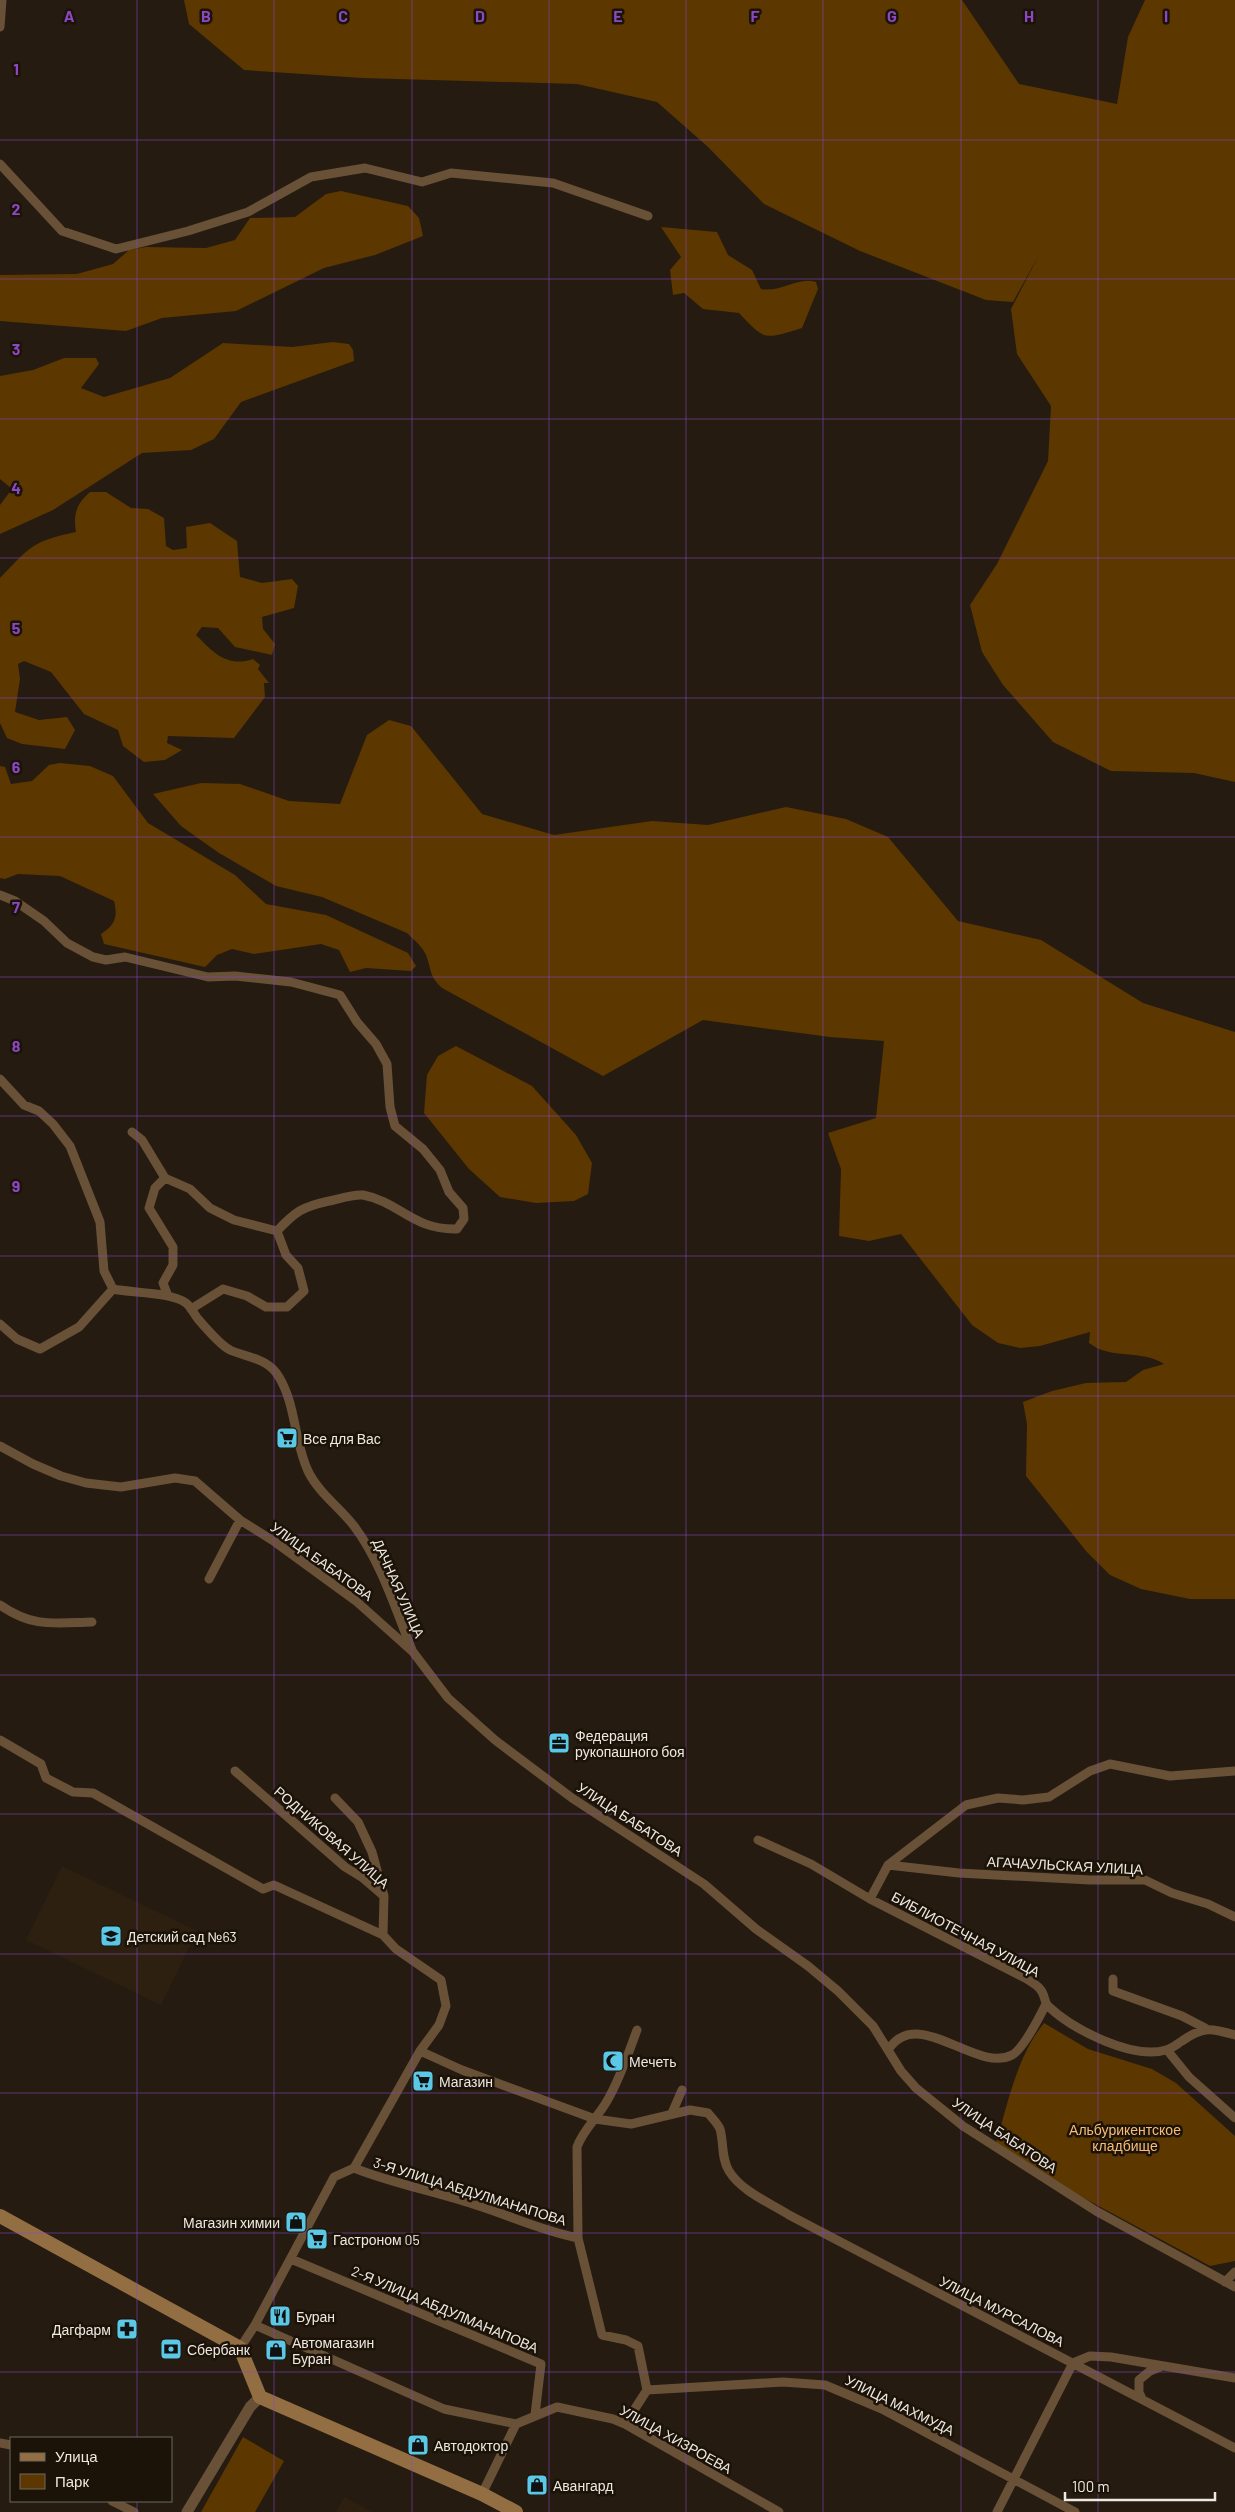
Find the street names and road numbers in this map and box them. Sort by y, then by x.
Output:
street label: УЛИЦА БАБАТОВА [267,1518,377,1604]
street label: ДАЧНАЯ УЛИЦА [370,1536,429,1641]
street label: УЛИЦА БАБАТОВА [574,1778,687,1860]
street label: РОДНИКОВАЯ УЛИЦА [271,1782,393,1892]
street label: АГАЧАУЛЬСКАЯ УЛИЦА [986,1852,1144,1878]
street label: БИБЛИОТЕЧНАЯ УЛИЦА [889,1888,1044,1981]
street label: УЛИЦА БАБАТОВА [949,2094,1061,2177]
street label: 3-Я УЛИЦА АБДУЛМАНАПОВА [371,2153,569,2229]
street label: 2-Я УЛИЦА АБДУЛМАНАПОВА [349,2262,542,2356]
street label: УЛИЦА МУРСАЛОВА [937,2272,1068,2350]
street label: УЛИЦА МАХМУДА [843,2371,958,2439]
street label: УЛИЦА ХИЗРОЕВА [617,2401,736,2477]

